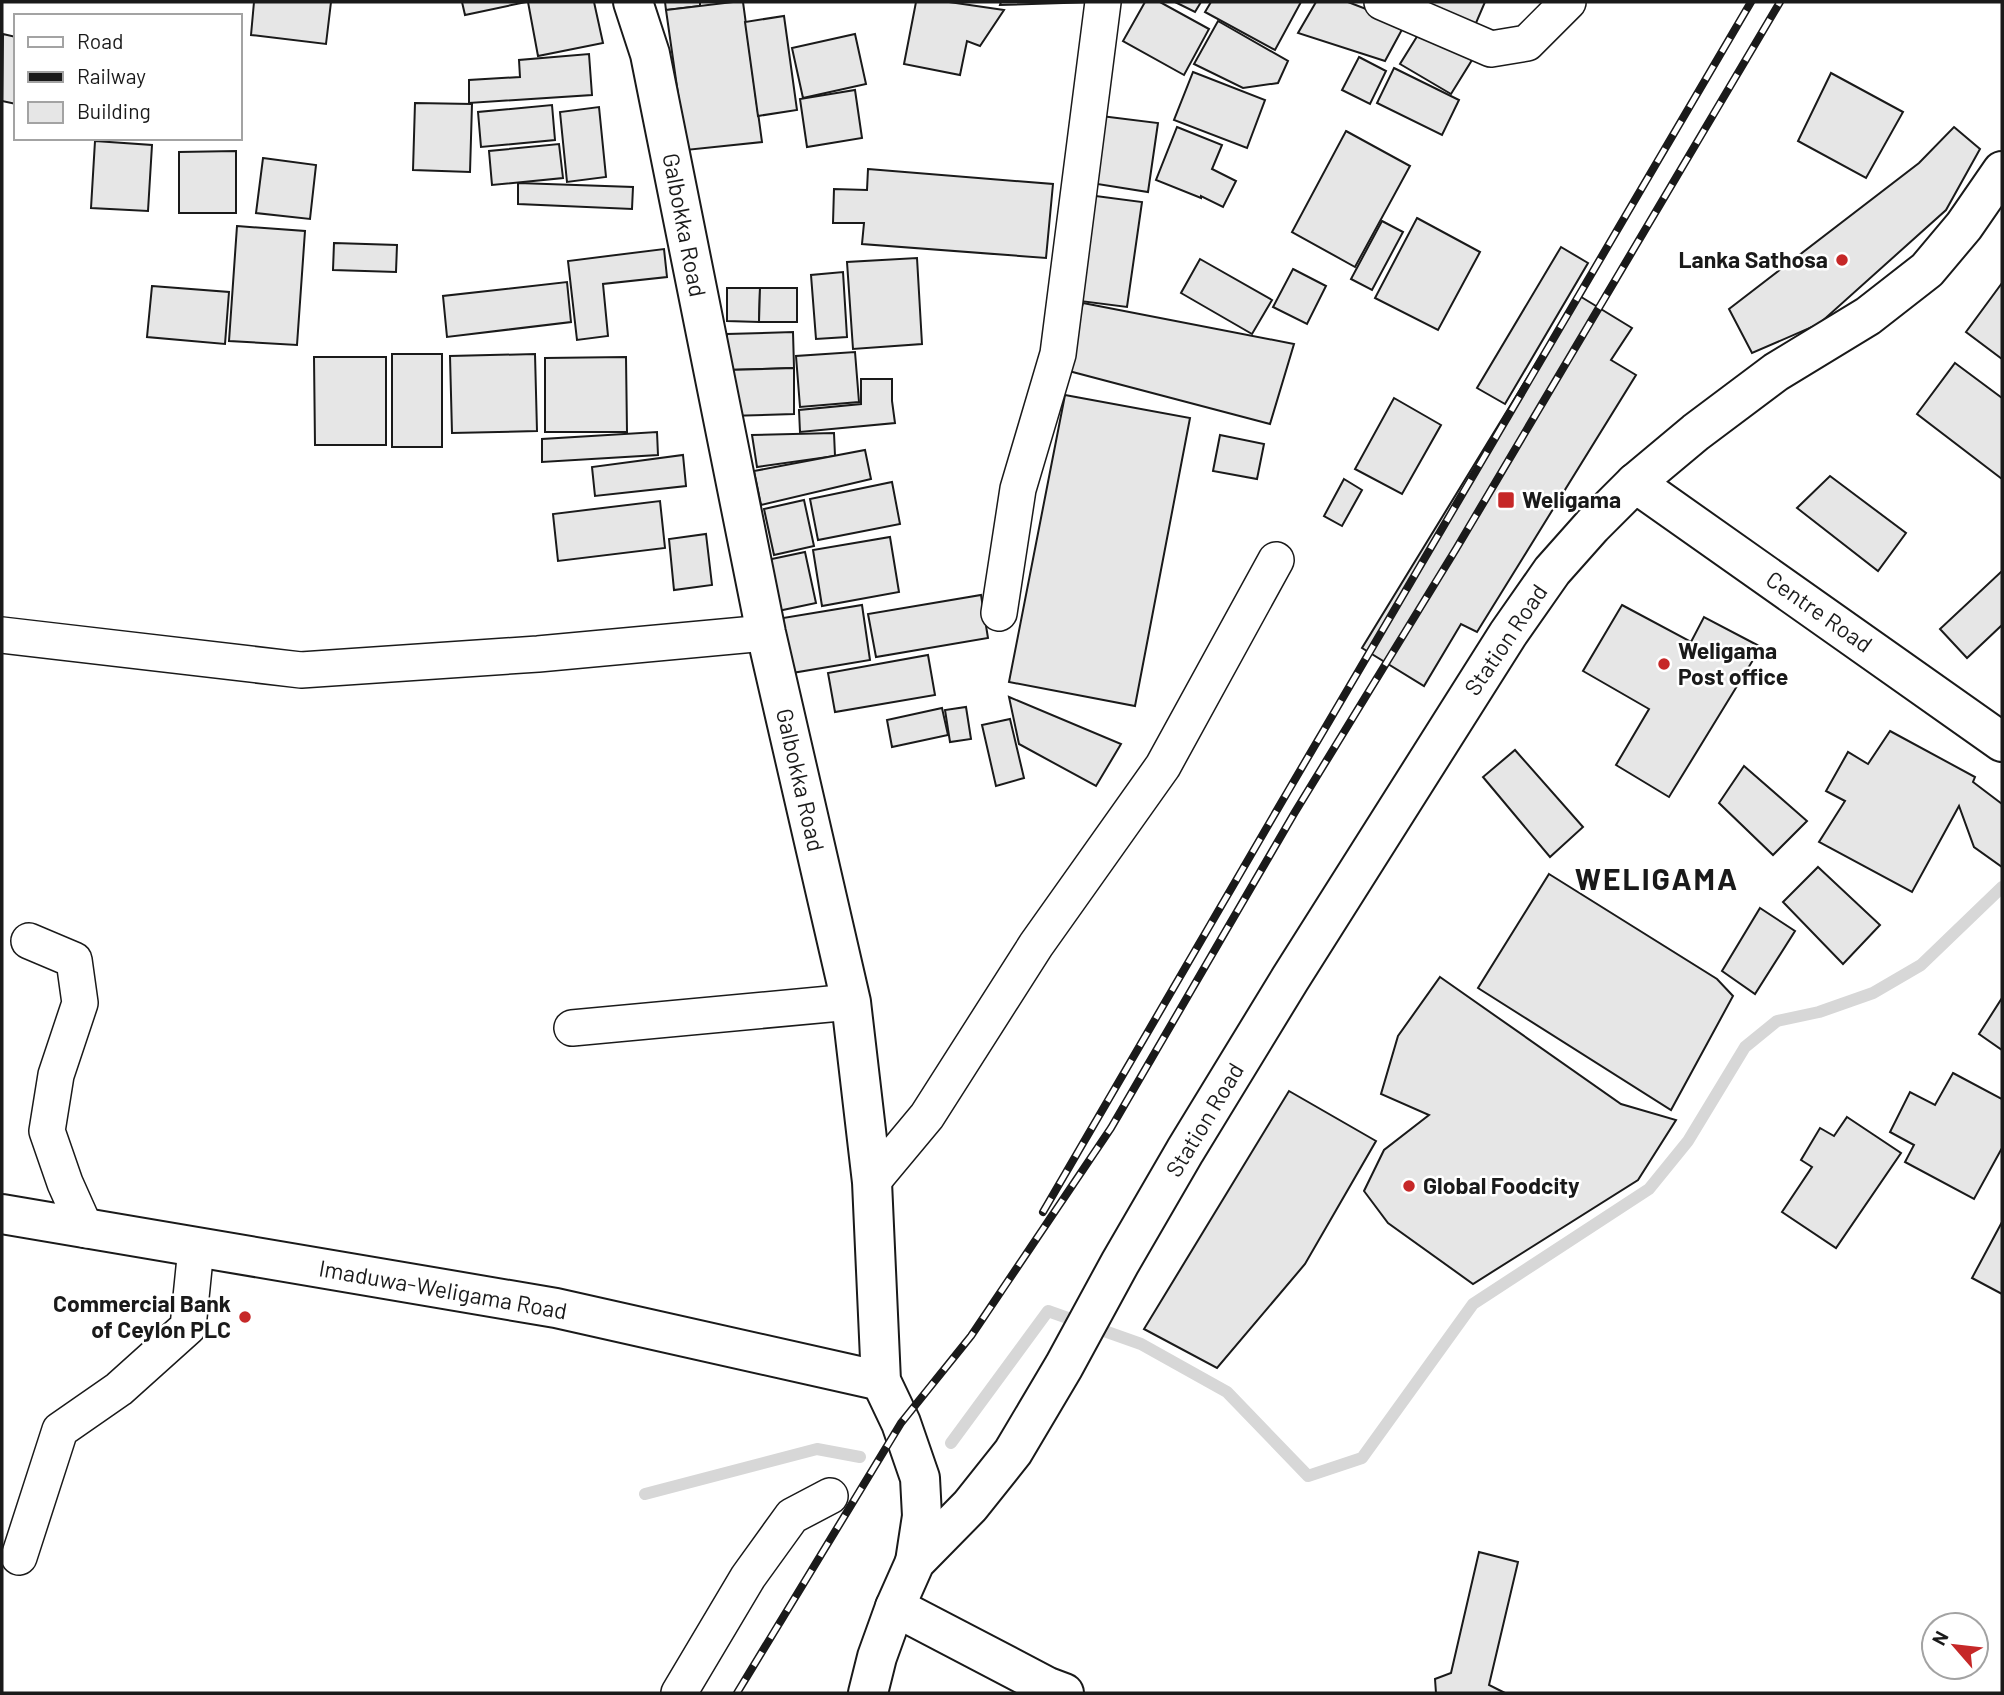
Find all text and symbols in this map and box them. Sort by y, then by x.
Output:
legend [14,14,242,140]
text: Road [77,28,123,53]
text: Railway [77,63,146,88]
text: Building [77,98,151,123]
street label: Galbokka Road [657,150,713,299]
place label: Lanka Sathosa [1678,245,1828,273]
marker: Lanka Sathosa [1834,252,1850,268]
place label: Weligama [1522,485,1621,513]
marker: Weligama [1496,490,1516,510]
street label: Centre Road [1761,564,1878,658]
street label: Station Road [1458,579,1553,700]
place label: Weligama Post office [1678,636,1788,690]
marker: Weligama Post office [1656,656,1672,672]
street label: Galbokka Road [771,706,831,854]
district label: WELIGAMA [1575,860,1739,896]
street label: Station Road [1159,1057,1249,1182]
place label: Global Foodcity [1423,1171,1580,1199]
marker: Global Foodcity [1401,1178,1417,1194]
street label: Imaduwa-Weligama Road [317,1253,569,1325]
place label: Commercial Bank of Ceylon PLC [53,1289,231,1343]
marker: Commercial Bank of Ceylon PLC [237,1309,253,1325]
north arrow [1920,1611,1990,1681]
text: N [1926,1627,1953,1649]

